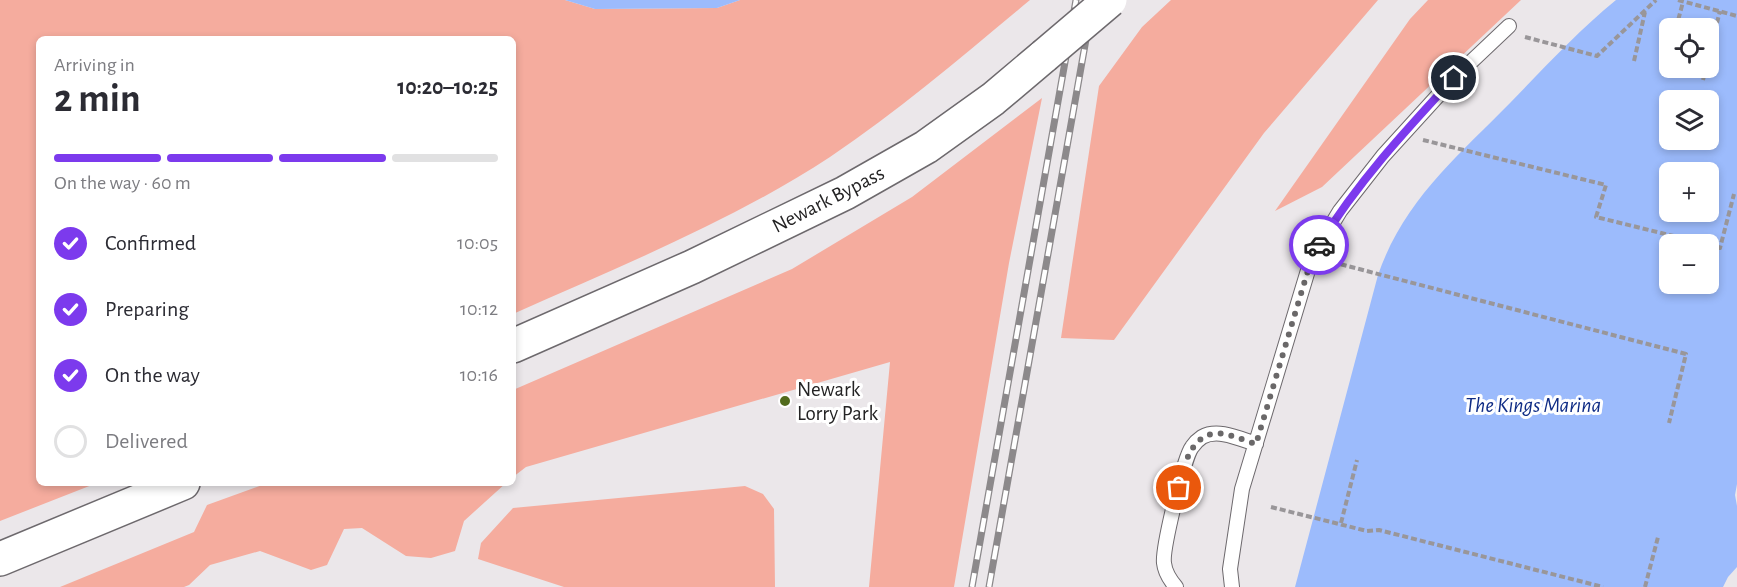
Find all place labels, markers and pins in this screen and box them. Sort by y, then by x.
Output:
pin [1428,52,1479,103]
place label: Newark Lorry Park [797,379,878,424]
marker: Newark Lorry Park [778,394,792,408]
pin [1153,462,1204,513]

